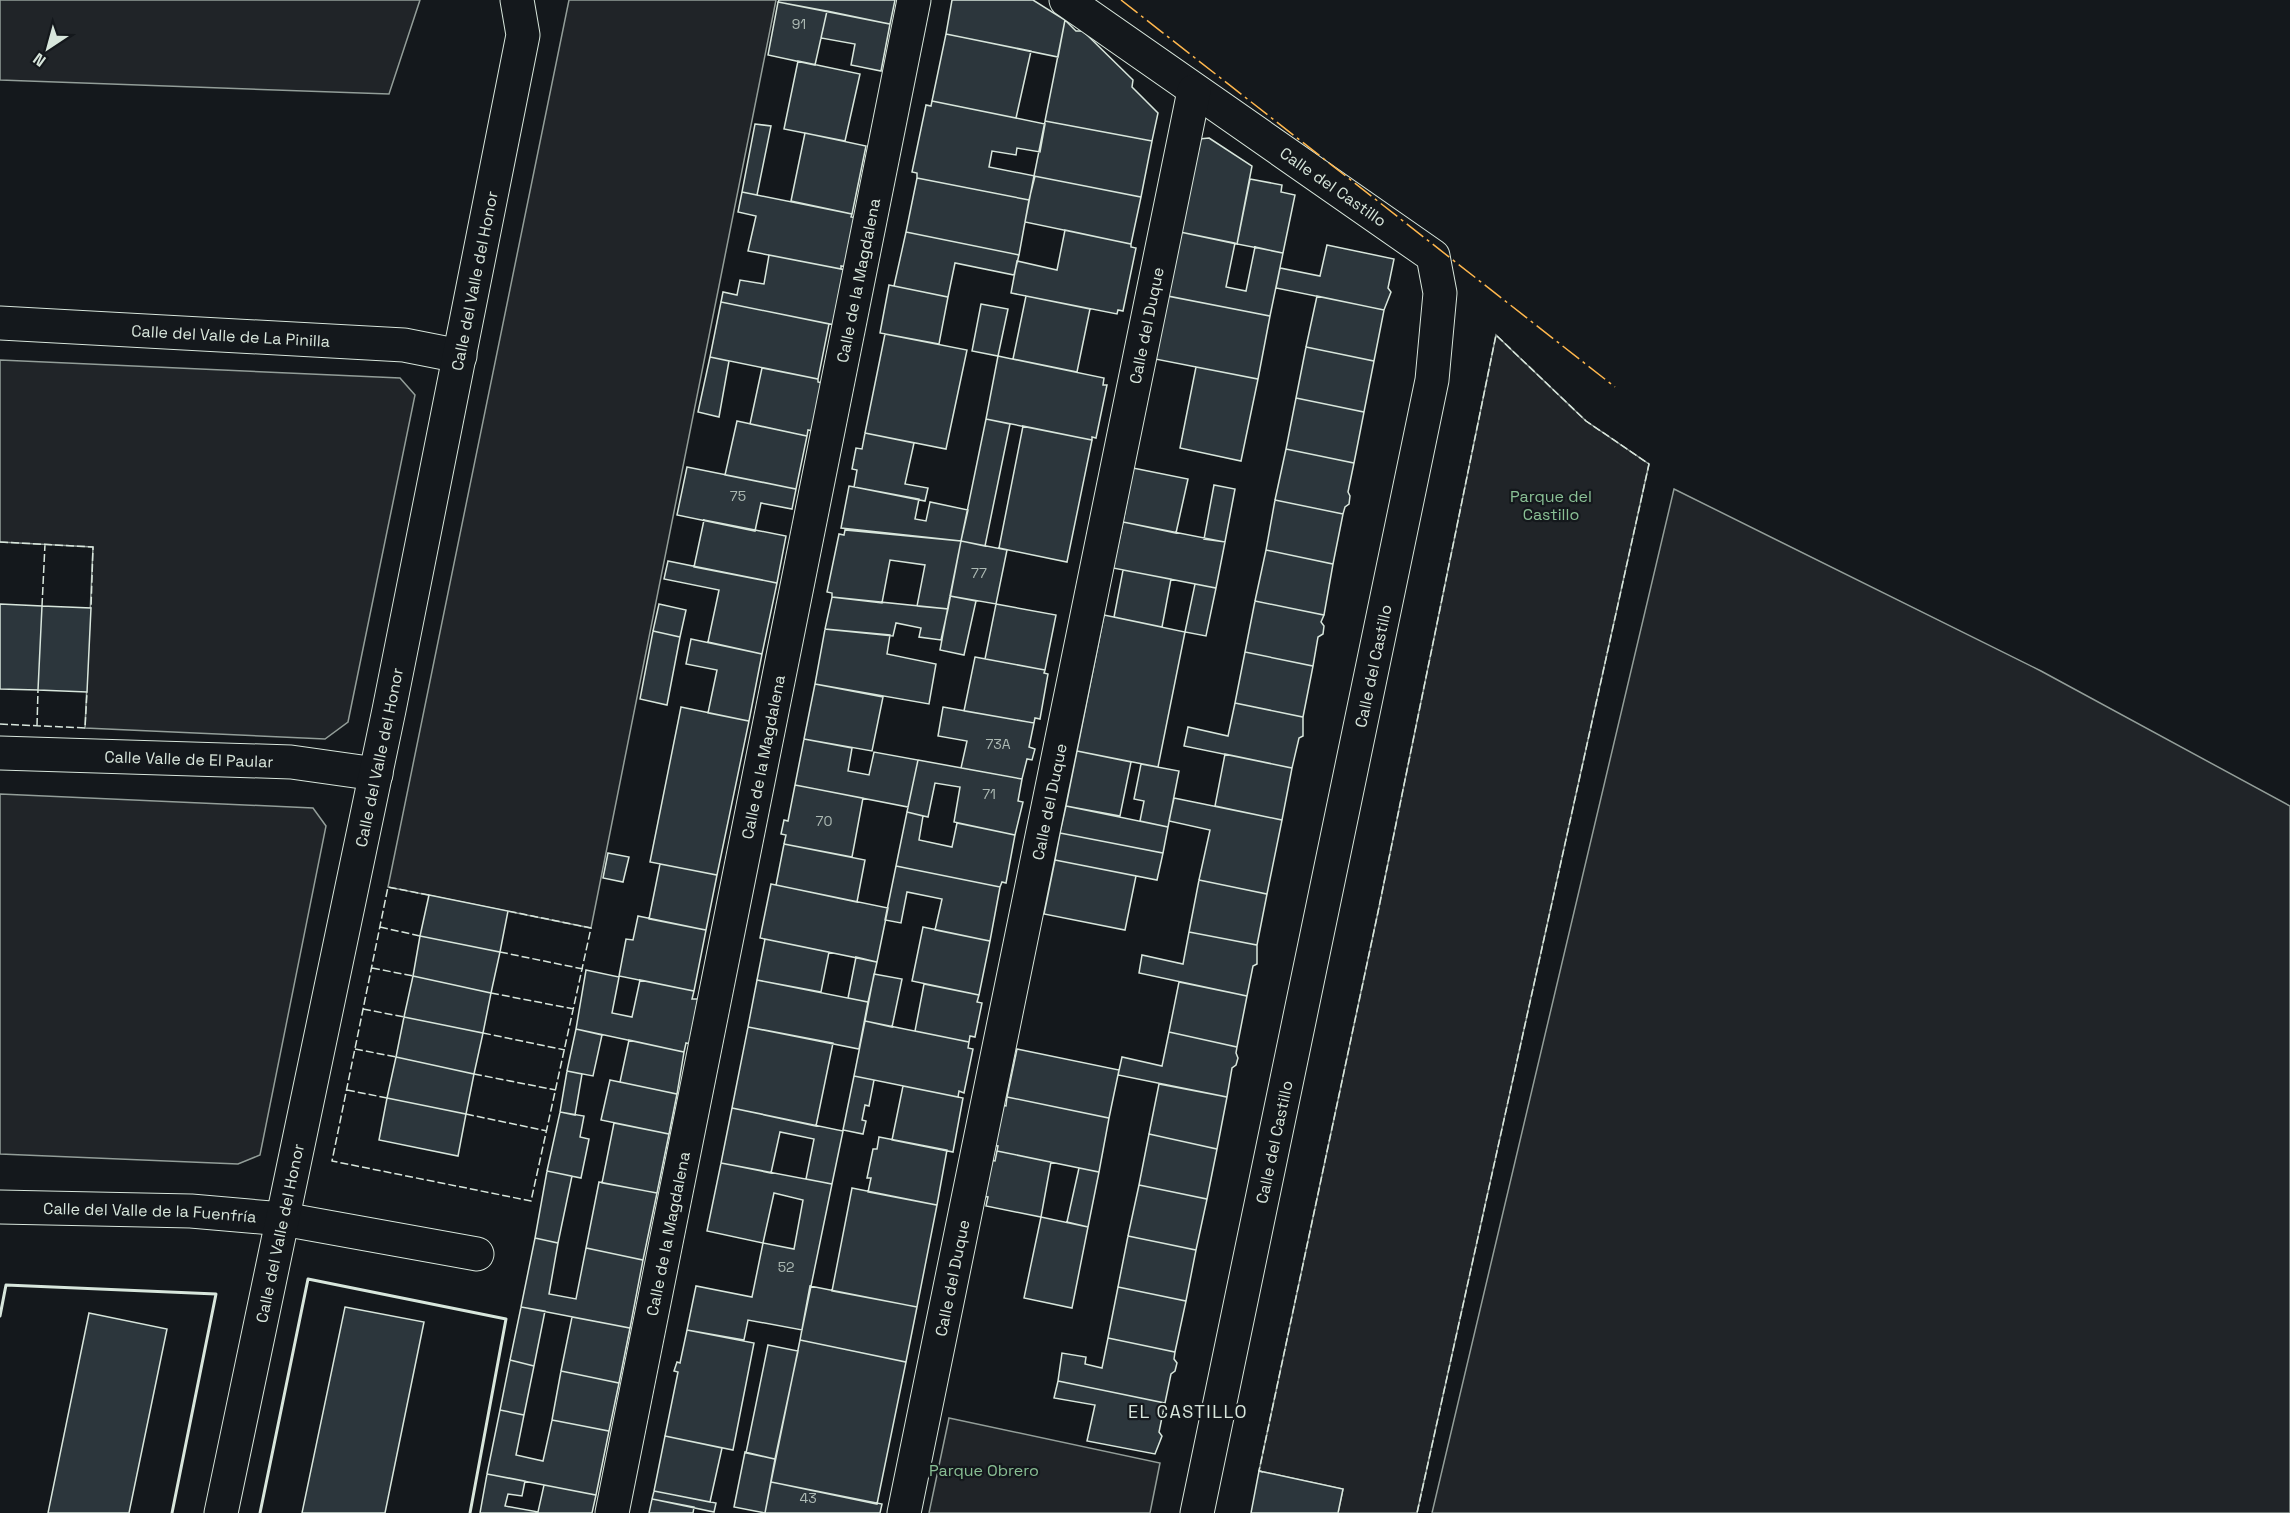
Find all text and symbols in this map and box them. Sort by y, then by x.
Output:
house number: 91 [792,15,806,33]
north arrow [18,18,78,78]
text: N [29,48,50,71]
street label: Calle del Castillo [1276,142,1391,231]
street label: Calle del Valle del Honor [447,189,503,372]
street label: Calle de la Magdalena [832,196,885,364]
street label: Calle del Duque [1125,265,1169,386]
street label: Calle del Valle de La Pinilla [131,320,331,352]
park label: Parque del Castillo [1510,486,1592,525]
house number: 75 [730,487,746,505]
house number: 77 [971,564,987,582]
street label: Calle del Castillo [1350,603,1397,730]
street label: Calle del Valle del Honor [351,666,408,849]
street label: Calle de la Magdalena [737,673,790,841]
house number: 73A [985,735,1011,753]
street label: Calle del Duque [1027,741,1072,862]
street label: Calle Valle de El Paular [104,746,274,772]
house number: 71 [982,785,996,803]
house number: 70 [816,812,832,830]
street label: Calle del Castillo [1251,1079,1298,1206]
street label: Calle del Valle del Honor [251,1142,309,1325]
street label: Calle de la Magdalena [642,1150,695,1318]
street label: Calle del Valle de la Fuenfría [43,1198,257,1228]
street label: Calle del Duque [930,1218,975,1338]
house number: 52 [778,1258,794,1276]
district label: EL CASTILLO [1128,1400,1248,1423]
park label: Parque Obrero [929,1460,1039,1481]
house number: 43 [799,1489,817,1507]

